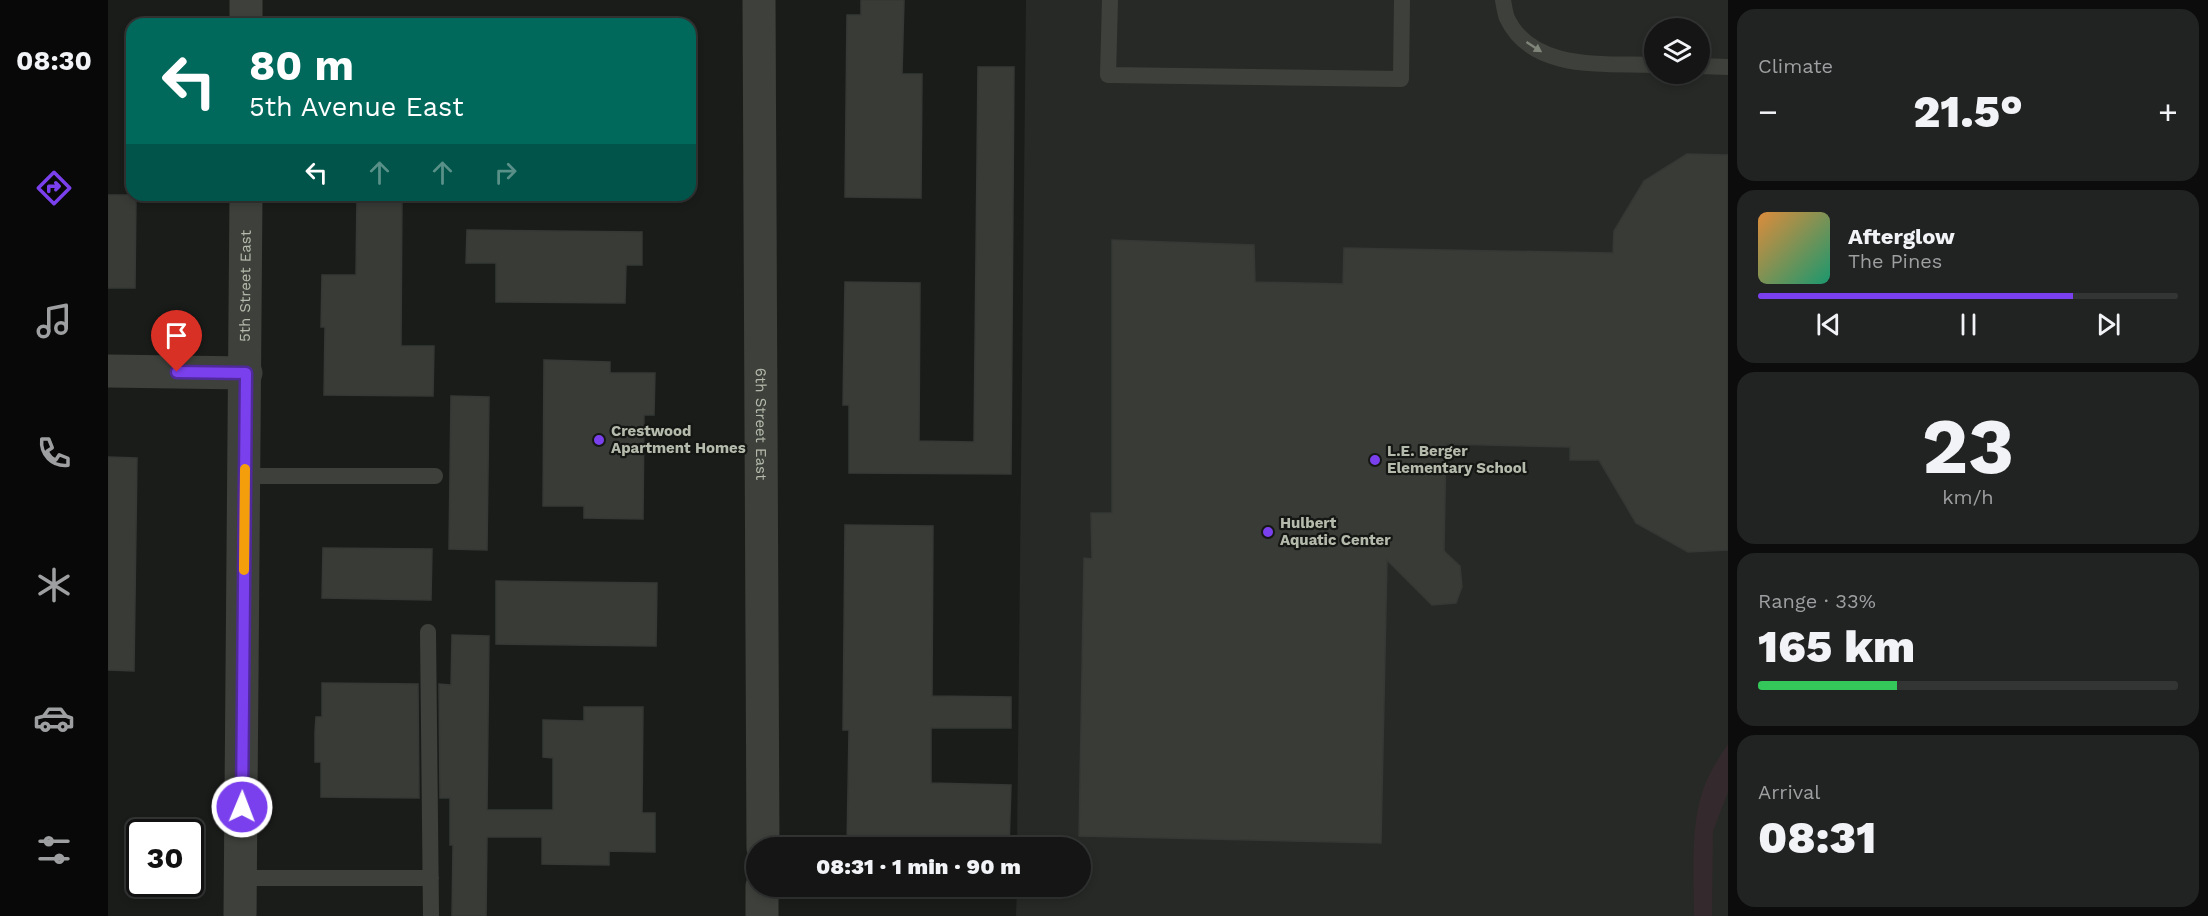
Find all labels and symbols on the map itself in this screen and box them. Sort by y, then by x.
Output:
one-way arrow [1526,41,1542,52]
street label: 5th Street East [236,229,255,342]
pin [151,310,202,372]
street label: 6th Street East [752,368,770,481]
place label: Crestwood Apartment Homes [611,422,746,457]
marker: Crestwood Apartment Homes [592,433,606,447]
place label: L.E. Berger Elementary School [1387,442,1527,477]
marker: L.E. Berger Elementary School [1368,453,1382,467]
place label: Hulbert Aquatic Center [1280,514,1391,549]
marker: Hulbert Aquatic Center [1261,525,1275,539]
position arrow [210,775,274,839]
speed limit sign: 30 [126,819,204,897]

